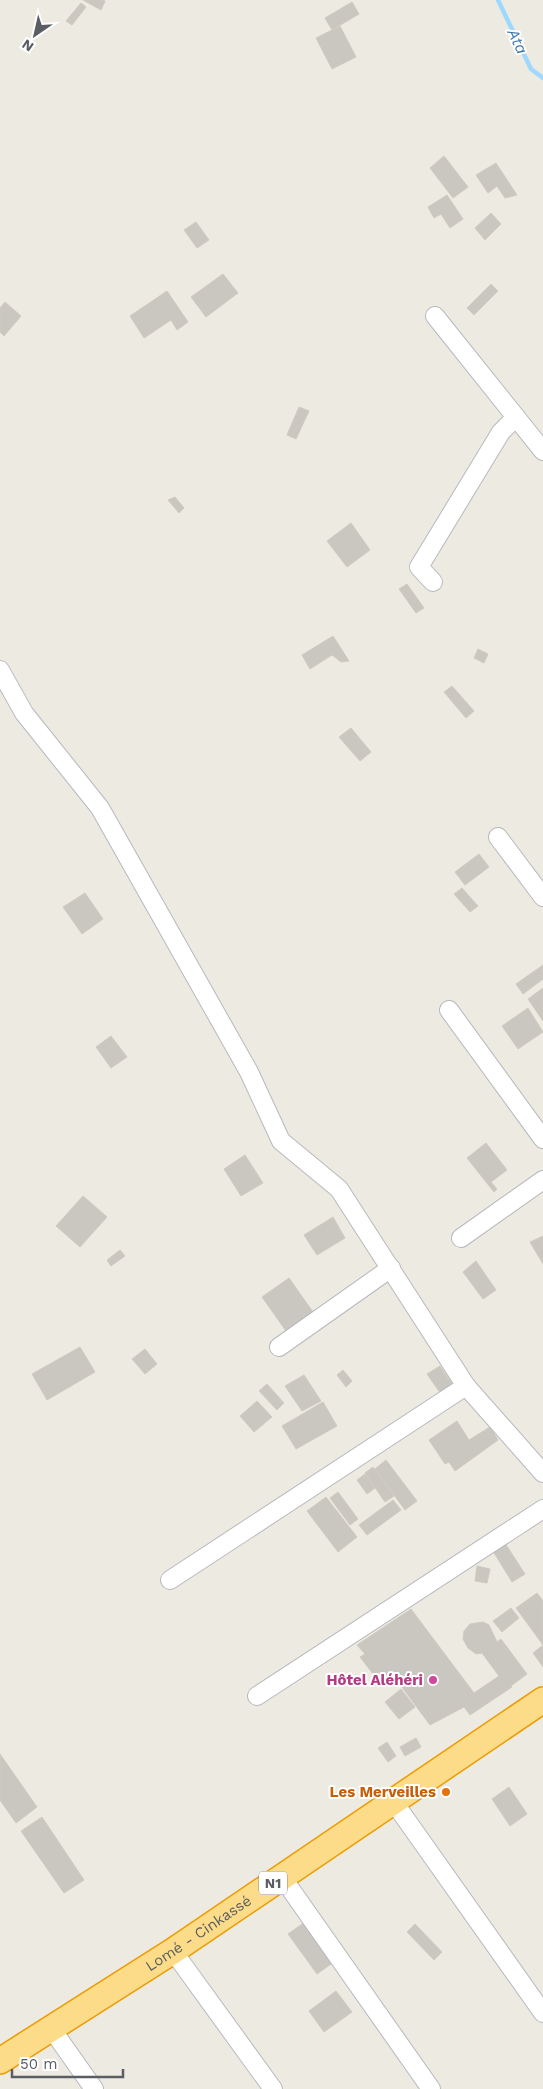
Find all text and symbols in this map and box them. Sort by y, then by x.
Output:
north arrow [10,10,60,60]
water label: Ata [503,24,532,57]
text: N [19,36,37,55]
place label: Hôtel Aléhéri [327,1671,423,1689]
marker: Hôtel Aléhéri [427,1674,439,1686]
place label: Les Merveilles [330,1783,436,1801]
marker: Les Merveilles [440,1786,452,1798]
road number: N1 [259,1872,287,1895]
street label: Lomé - Cinkassé [142,1891,255,1975]
scale bar [12,2046,124,2078]
text: 50 m [20,2055,57,2073]

